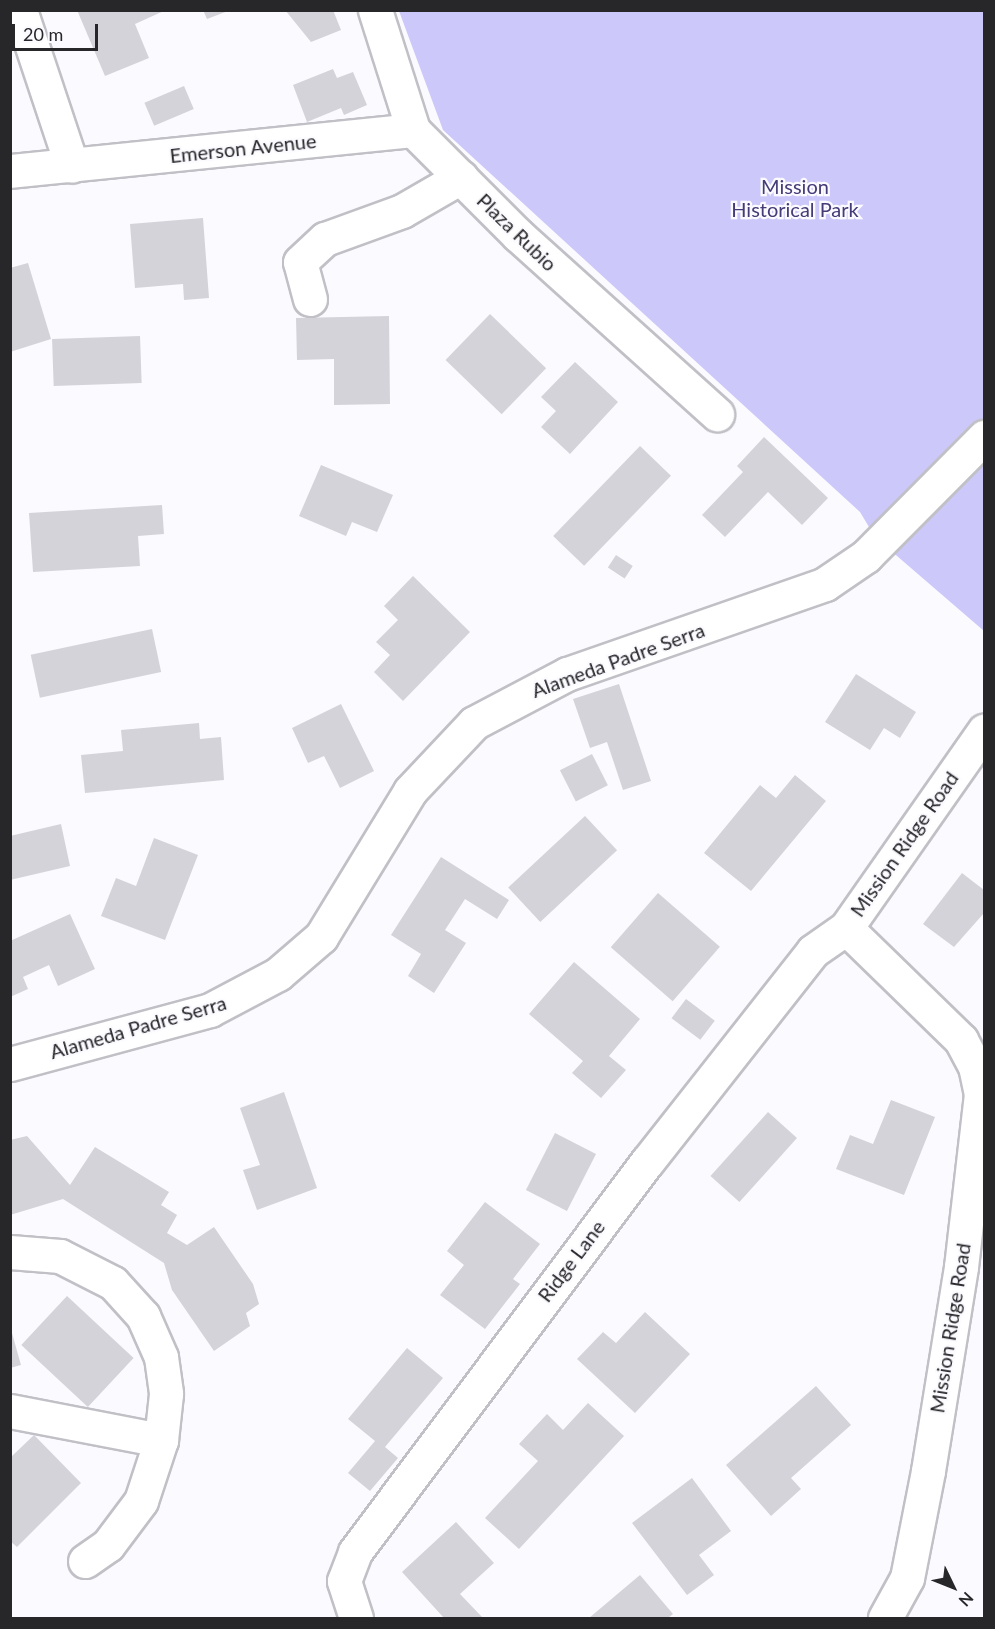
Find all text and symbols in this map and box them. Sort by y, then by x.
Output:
scale bar [15,12,100,50]
text: 20 m [23,23,63,45]
street label: Emerson Avenue [168,128,318,168]
park label: Mission Historical Park [731,175,859,222]
street label: Plaza Rubio [472,188,562,276]
street label: Alameda Padre Serra [528,618,708,702]
street label: Mission Ridge Road [845,767,963,921]
street label: Alameda Padre Serra [47,990,229,1064]
street label: Ridge Lane [532,1215,610,1307]
street label: Mission Ridge Road [925,1241,975,1415]
north arrow [923,1557,983,1617]
text: N [955,1589,978,1611]

